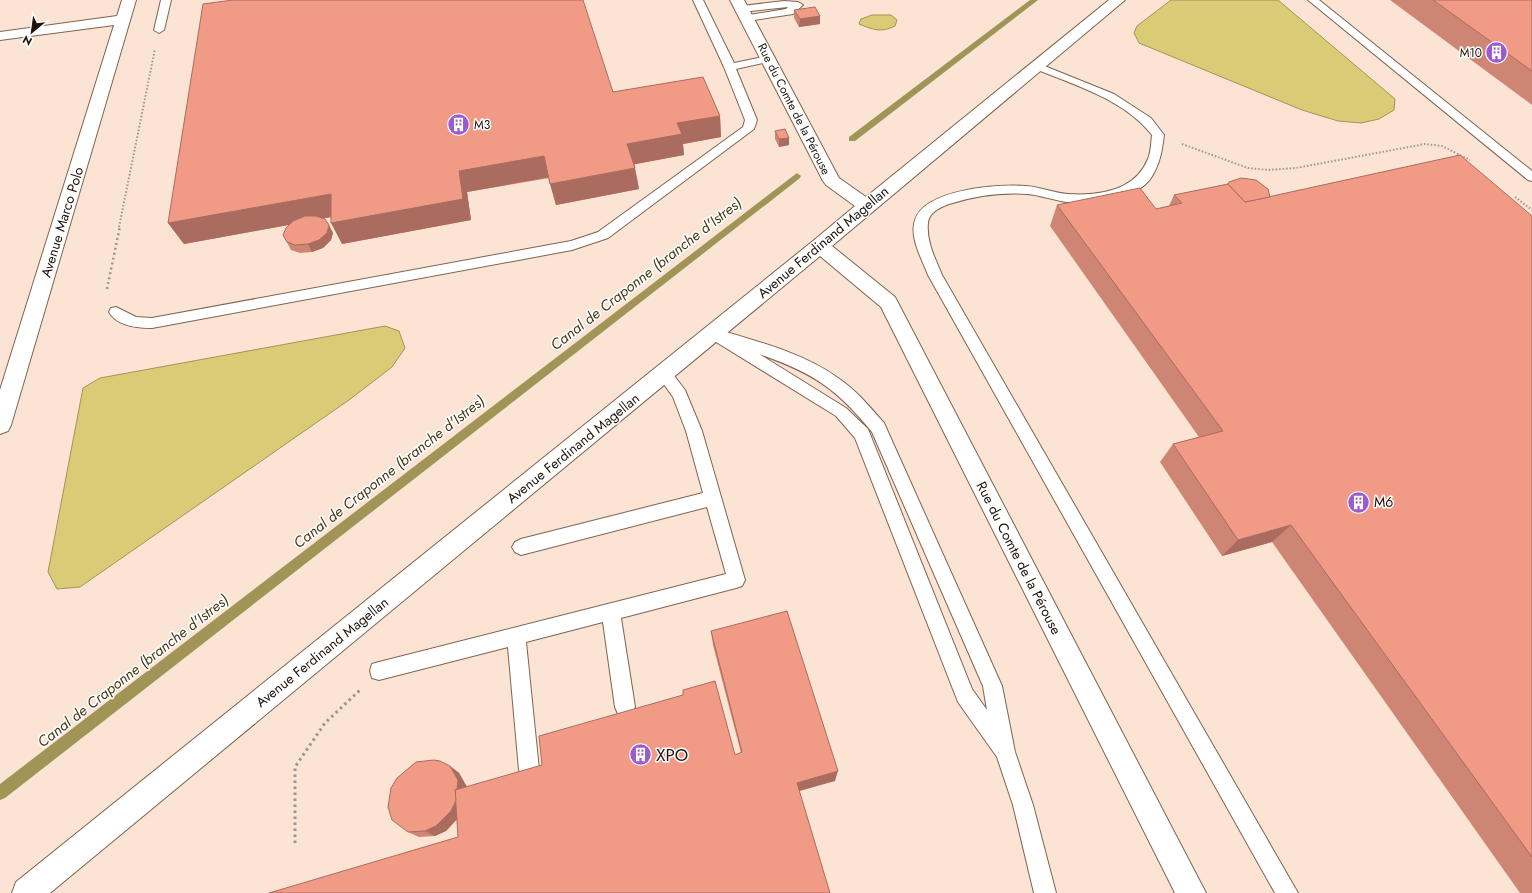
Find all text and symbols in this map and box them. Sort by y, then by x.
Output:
north arrow [12,12,52,52]
text: N [19,32,35,50]
street label: Rue du Comte de la Pérouse [753,40,835,178]
building icon: M10 [1484,40,1510,66]
place label: M10 [1460,44,1482,62]
building icon: M3 [446,112,472,138]
place label: M3 [474,116,491,134]
street label: Avenue Marco Polo [36,164,88,280]
street label: Avenue Ferdinand Magellan [753,181,893,303]
water label: Canal de Craponne (branche d'Istres) [546,192,746,356]
street label: Avenue Ferdinand Magellan [502,388,644,508]
water label: Canal de Craponne (branche d'Istres) [289,390,489,554]
street label: Rue du Comte de la Pérouse [972,478,1066,638]
building icon: M6 [1346,489,1372,515]
place label: M6 [1374,492,1393,512]
water label: Canal de Craponne (branche d'Istres) [33,589,233,753]
street label: Avenue Ferdinand Magellan [251,592,393,712]
building icon: XPO [628,742,654,768]
place label: XPO [656,743,688,767]

